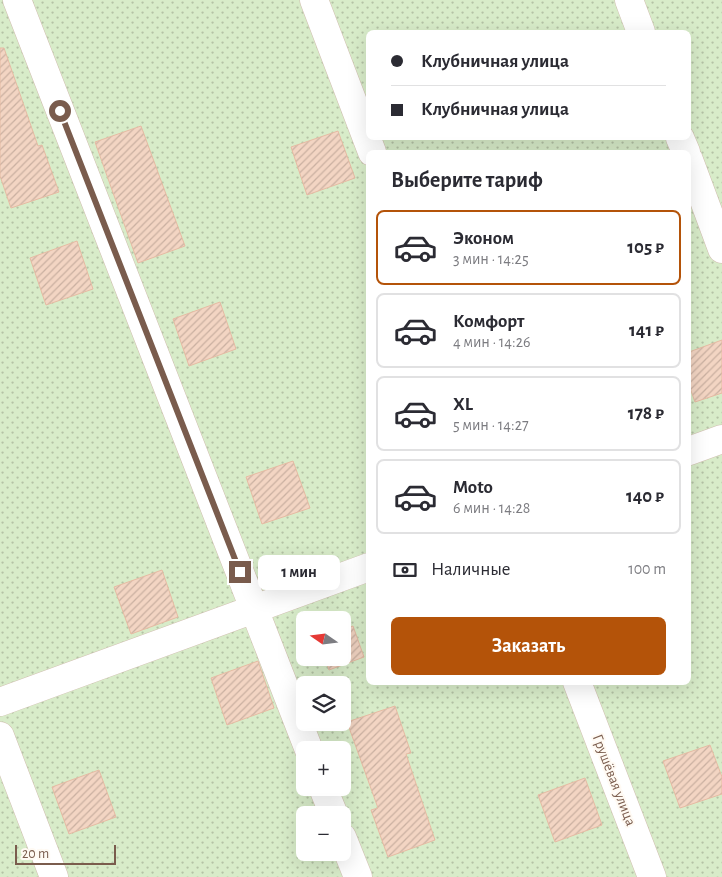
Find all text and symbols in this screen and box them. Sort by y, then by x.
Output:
text: Клубничная улица [421,52,569,71]
route start [49,100,71,122]
text: Клубничная улица [421,100,569,119]
text: Выберите тариф [391,169,543,191]
icon: car [393,225,438,270]
text: Эконом [453,229,514,248]
text: 105 ₽ [627,238,664,257]
text: 3 мин · 14:25 [453,251,529,267]
icon: car [393,308,438,353]
text: Комфорт [453,312,524,331]
text: 141 ₽ [629,321,664,340]
text: 4 мин · 14:26 [453,334,531,350]
icon: car [393,391,438,436]
text: XL [453,395,473,414]
text: 178 ₽ [628,404,664,423]
text: 5 мин · 14:27 [453,417,529,433]
icon: car [393,474,438,519]
text: Moto [453,478,493,497]
text: 140 ₽ [626,487,664,506]
text: 6 мин · 14:28 [453,500,530,516]
callout: 1 мин [258,554,340,590]
icon: cash [391,556,419,584]
text: Наличные [431,560,511,579]
route end [229,561,251,583]
text: 100 m [628,561,666,577]
text: 1 мин [281,564,317,580]
north arrow [296,611,351,666]
map controls [296,611,351,861]
button: Заказать [391,617,666,675]
button: layers [296,676,351,731]
street label: Грушёвая улица [590,732,638,828]
button: + [296,741,351,796]
button: − [296,806,351,861]
scale bar [15,842,116,865]
text: 20 m [22,847,49,861]

